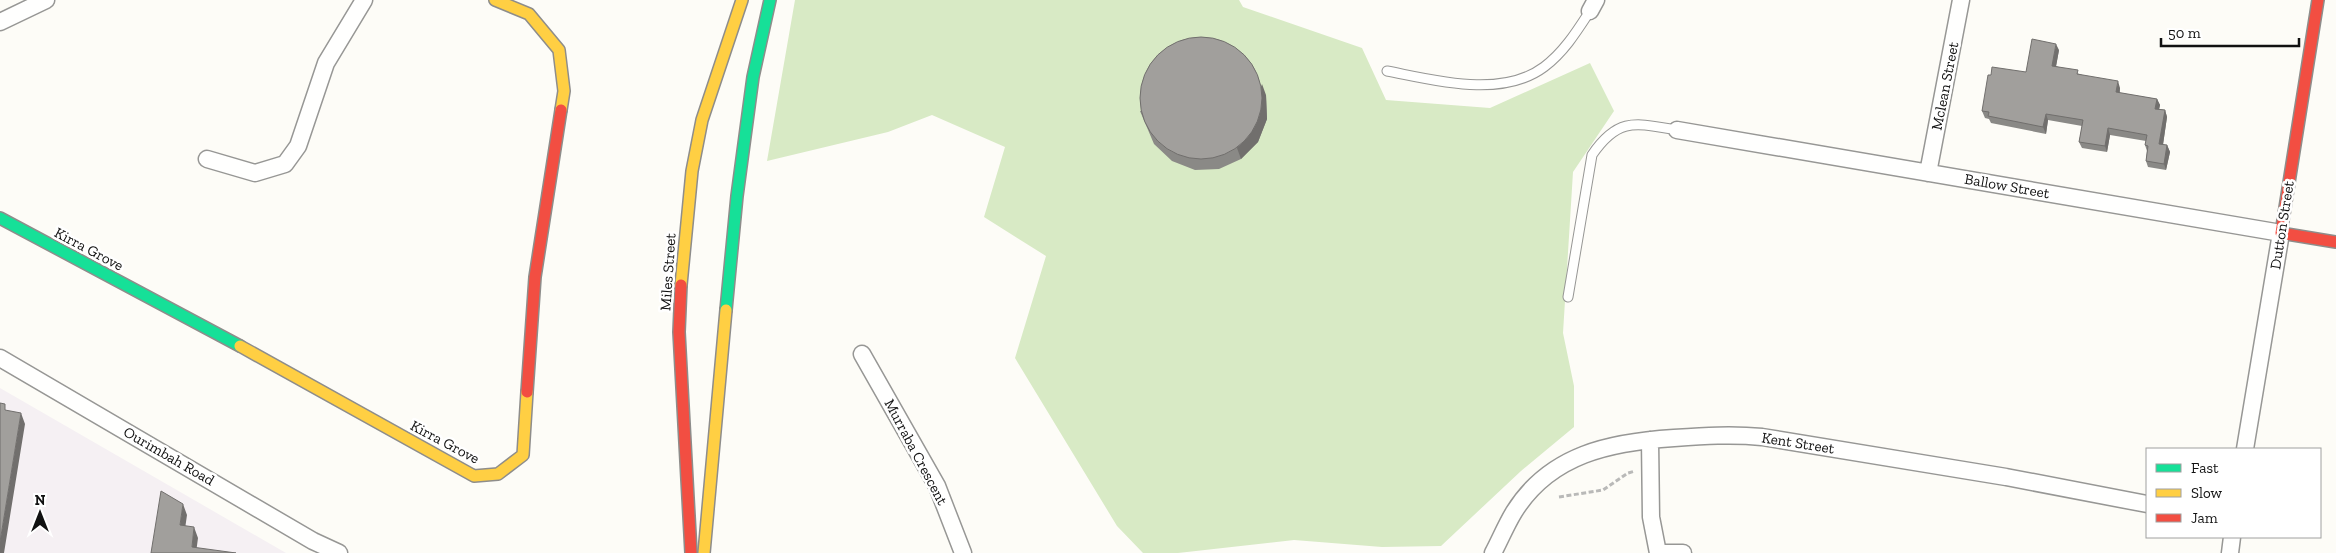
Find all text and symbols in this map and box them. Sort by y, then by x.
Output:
scale bar [2161,15,2298,47]
text: 50 m [2168,24,2201,42]
street label: Mclean Street [1928,40,1962,132]
street label: Ballow Street [1963,170,2051,202]
street label: Dutton Street [2266,179,2298,271]
street label: Kirra Grove [51,223,127,275]
street label: Miles Street [656,232,680,312]
street label: Murraba Crescent [880,396,952,509]
street label: Kirra Grove [407,416,483,468]
street label: Ourimbah Road [120,423,218,490]
street label: Kent Street [1760,428,1836,458]
legend [2146,448,2321,538]
text: Fast [2191,459,2219,477]
text: Slow [2191,484,2223,502]
north arrow [15,488,65,538]
text: N [35,492,46,509]
text: Jam [2191,509,2218,527]

